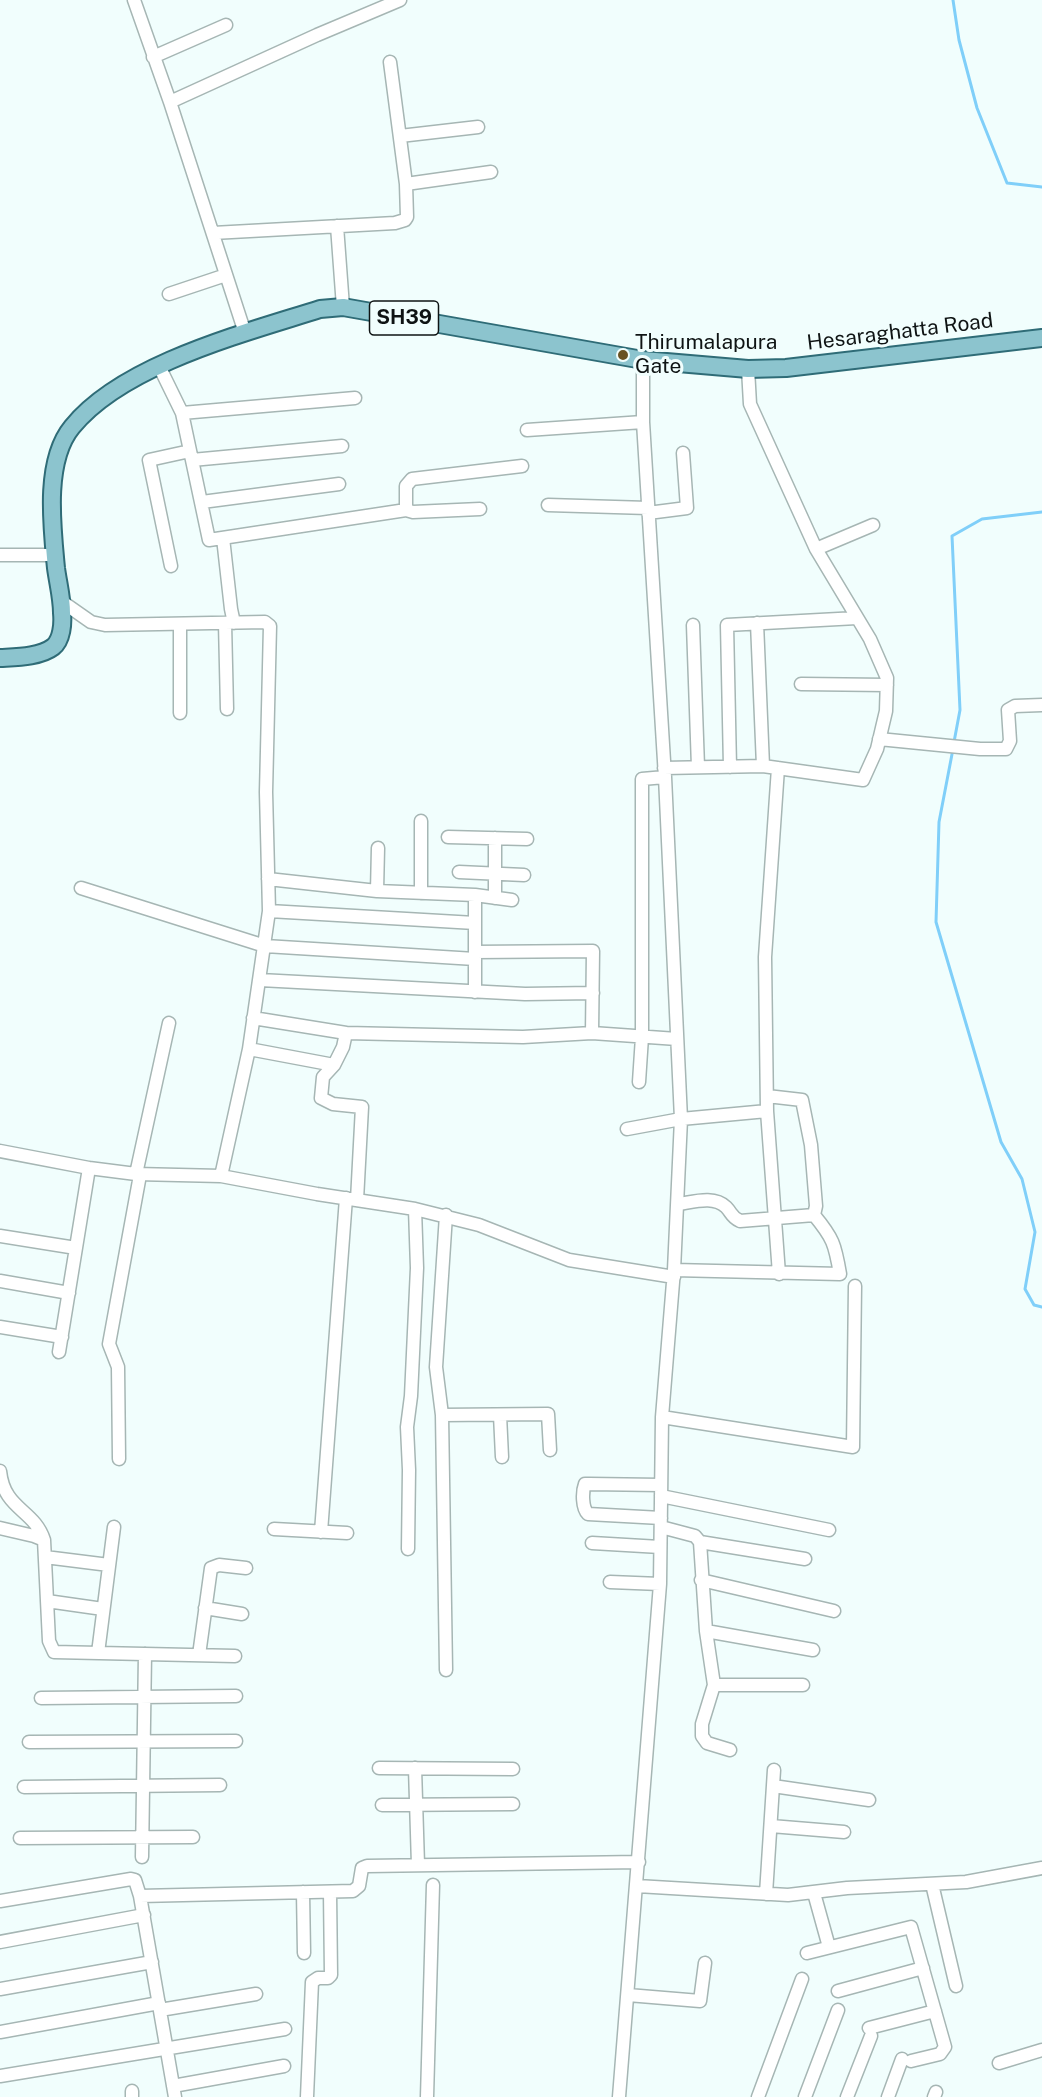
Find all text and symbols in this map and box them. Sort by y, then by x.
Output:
road number: SH39 [370,301,438,335]
street label: Hesaraghatta Road [805,308,995,356]
place label: Thirumalapura Gate [635,330,777,380]
marker: Thirumalapura Gate [616,348,630,362]

